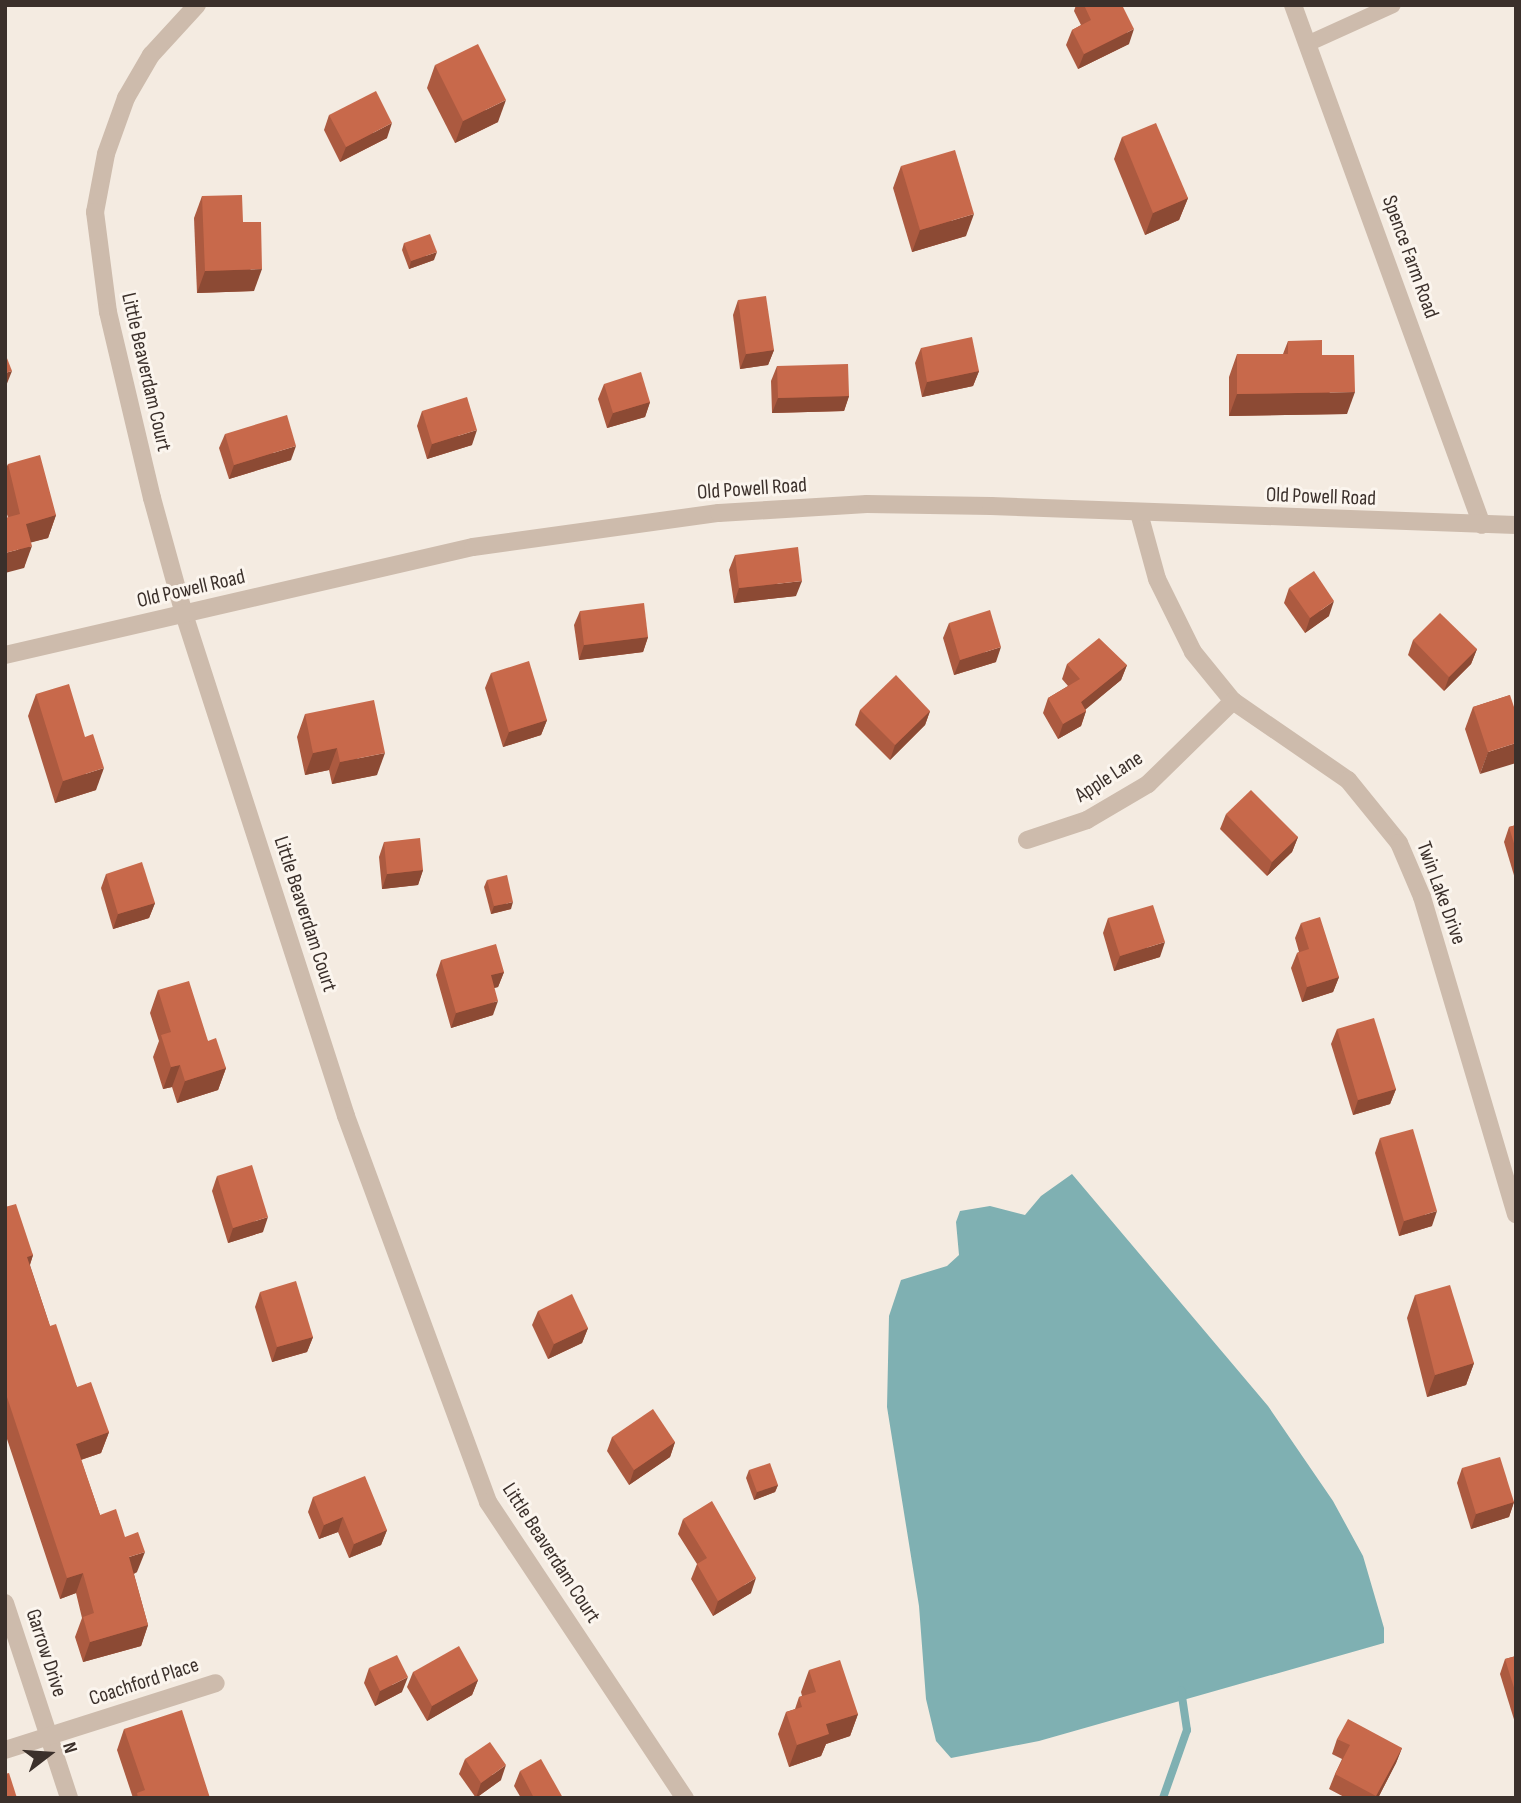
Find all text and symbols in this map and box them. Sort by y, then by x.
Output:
street label: Spence Farm Road [1376,192,1444,322]
street label: Little Beaverdam Court [116,290,176,454]
street label: Old Powell Road [696,473,808,505]
street label: Old Powell Road [1266,482,1376,512]
street label: Old Powell Road [135,564,247,614]
street label: Apple Lane [1070,746,1148,808]
street label: Little Beaverdam Court [268,833,342,995]
street label: Twin Lake Drive [1411,838,1471,948]
street label: Little Beaverdam Court [496,1478,606,1628]
street label: Garrow Drive [20,1606,72,1700]
street label: Coachford Place [86,1652,202,1712]
north arrow [14,1719,84,1789]
text: N [57,1739,82,1756]

